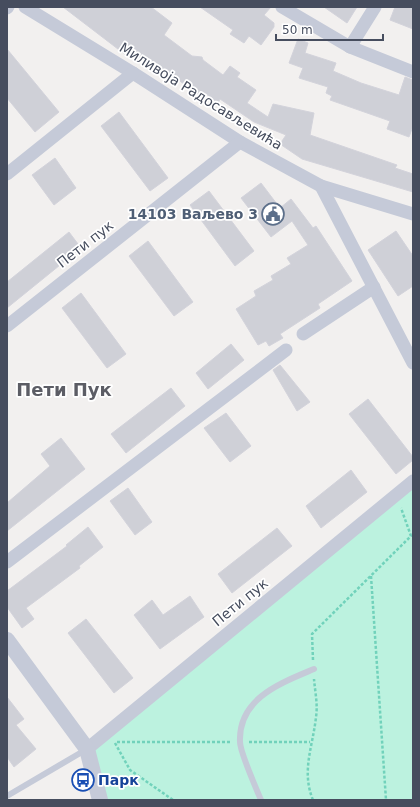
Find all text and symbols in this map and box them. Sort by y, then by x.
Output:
scale bar [276,16,383,42]
text: 50 m [282,23,313,37]
street label: Миливоја Радосављевића [117,39,285,153]
public building icon: 14103 Ваљево 3 [260,201,286,227]
place label: 14103 Ваљево 3 [128,206,258,222]
street label: Пети пук [54,217,116,271]
district label: Пети Пук [16,379,112,400]
street label: Пети пук [209,575,271,629]
bus stop icon: Парк [70,767,96,793]
place label: Парк [98,772,139,788]

